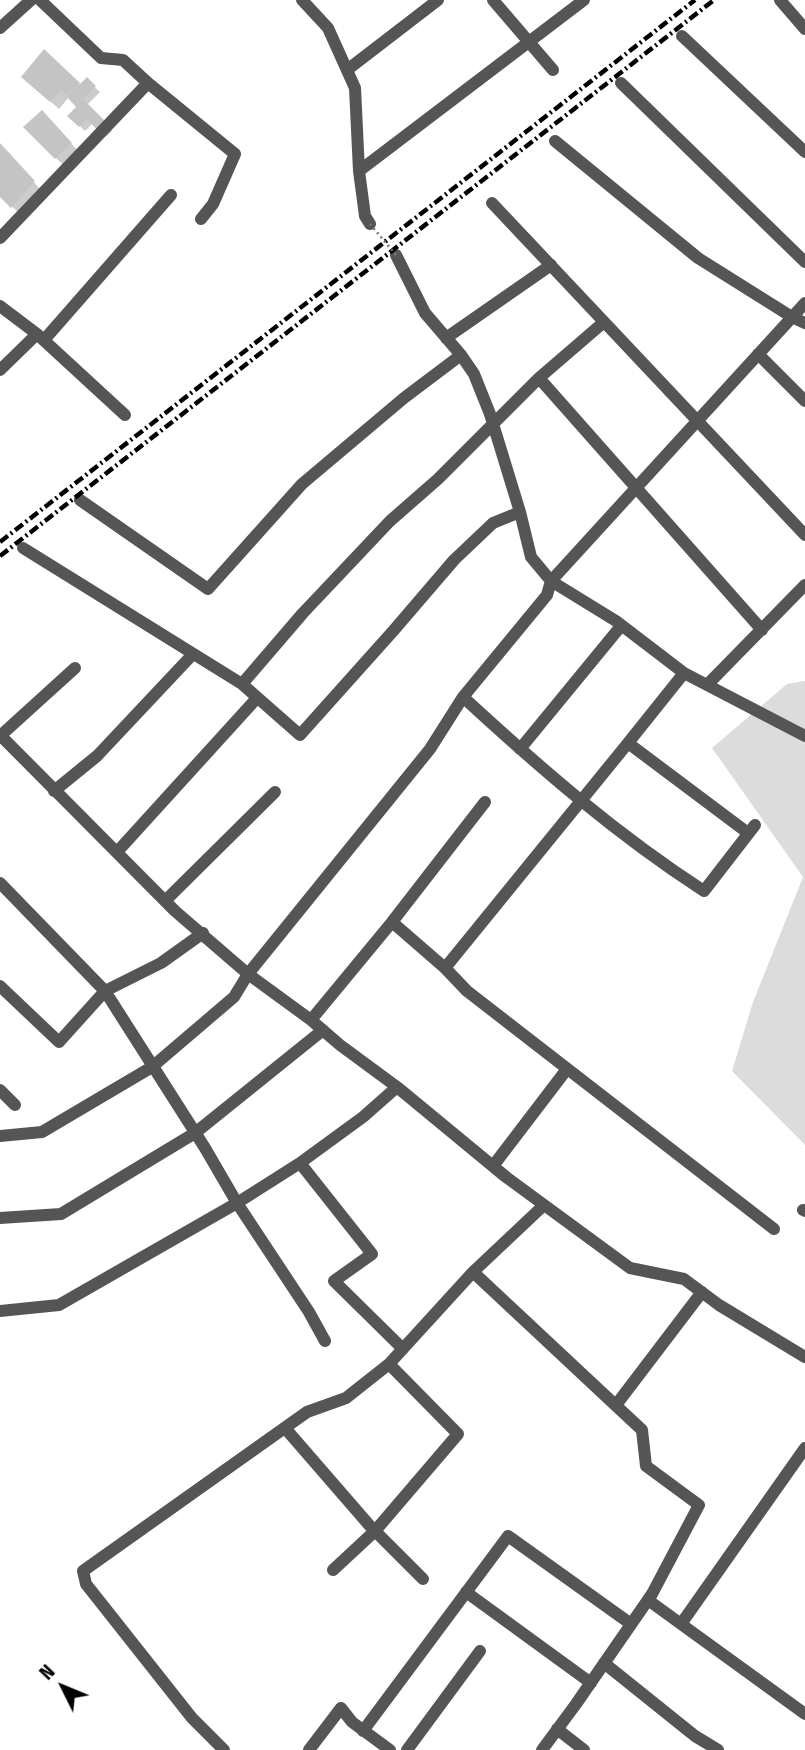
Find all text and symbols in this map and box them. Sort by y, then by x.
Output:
north arrow [28,1652,98,1722]
text: N [35,1660,60,1684]

